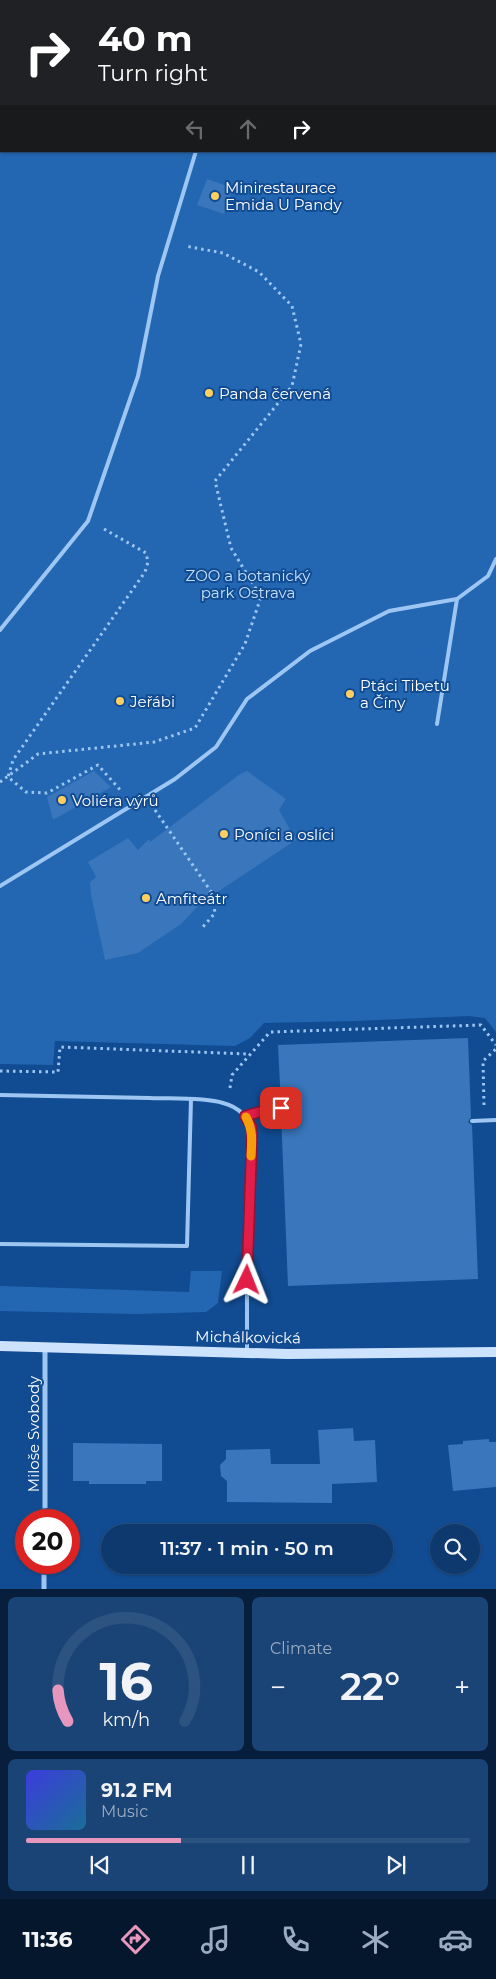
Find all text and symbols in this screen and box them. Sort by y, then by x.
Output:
text: 40 m [98,17,193,60]
icon: right [15,20,80,85]
text: Turn right [98,60,208,87]
icon: left [181,115,209,143]
icon: ahead [234,115,262,143]
icon: right [287,115,315,143]
place label: Minirestaurace Emida U Pandy [225,178,342,214]
marker: Minirestaurace Emida U Pandy [209,190,221,202]
place label: Panda červená [219,384,331,403]
marker: Panda červená [203,387,215,399]
park label: ZOO a botanický park Ostrava [186,566,311,602]
place label: Ptáci Tibetu a Číny [360,676,450,712]
marker: Ptáci Tibetu a Číny [344,688,356,700]
place label: Jeřábi [129,692,175,711]
marker: Jeřábi [114,695,126,707]
place label: Voliéra výrů [72,791,159,810]
marker: Voliéra výrů [56,794,68,806]
place label: Poníci a oslíci [234,825,334,844]
marker: Poníci a oslíci [218,828,230,840]
place label: Amfiteátr [156,889,227,908]
marker: Amfiteátr [140,892,152,904]
pin [260,1087,302,1129]
icon: arrive [267,1094,295,1122]
position arrow [220,1253,272,1305]
street label: Michálkovická [195,1327,301,1347]
street label: Miloše Svobody [24,1375,43,1492]
speed limit sign: 20 [15,1509,80,1574]
map controls [430,1524,480,1574]
button: search [430,1524,480,1574]
text: 11:37 · 1 min · 50 m [160,1537,334,1560]
text: Climate [270,1639,332,1658]
text: 16 [99,1650,153,1713]
text: 22° [340,1663,400,1710]
text: − [270,1670,286,1704]
text: + [454,1670,470,1704]
text: km/h [102,1709,150,1730]
text: 91.2 FM [101,1779,173,1802]
text: Music [101,1802,148,1821]
icon: previous [86,1851,114,1879]
icon: pause [234,1851,262,1879]
icon: next [382,1851,410,1879]
icon: directions [118,1922,153,1957]
icon: music [198,1922,233,1957]
icon: phone [278,1922,313,1957]
icon: climate [358,1922,393,1957]
icon: car [438,1922,473,1957]
text: 11:36 [23,1926,73,1953]

